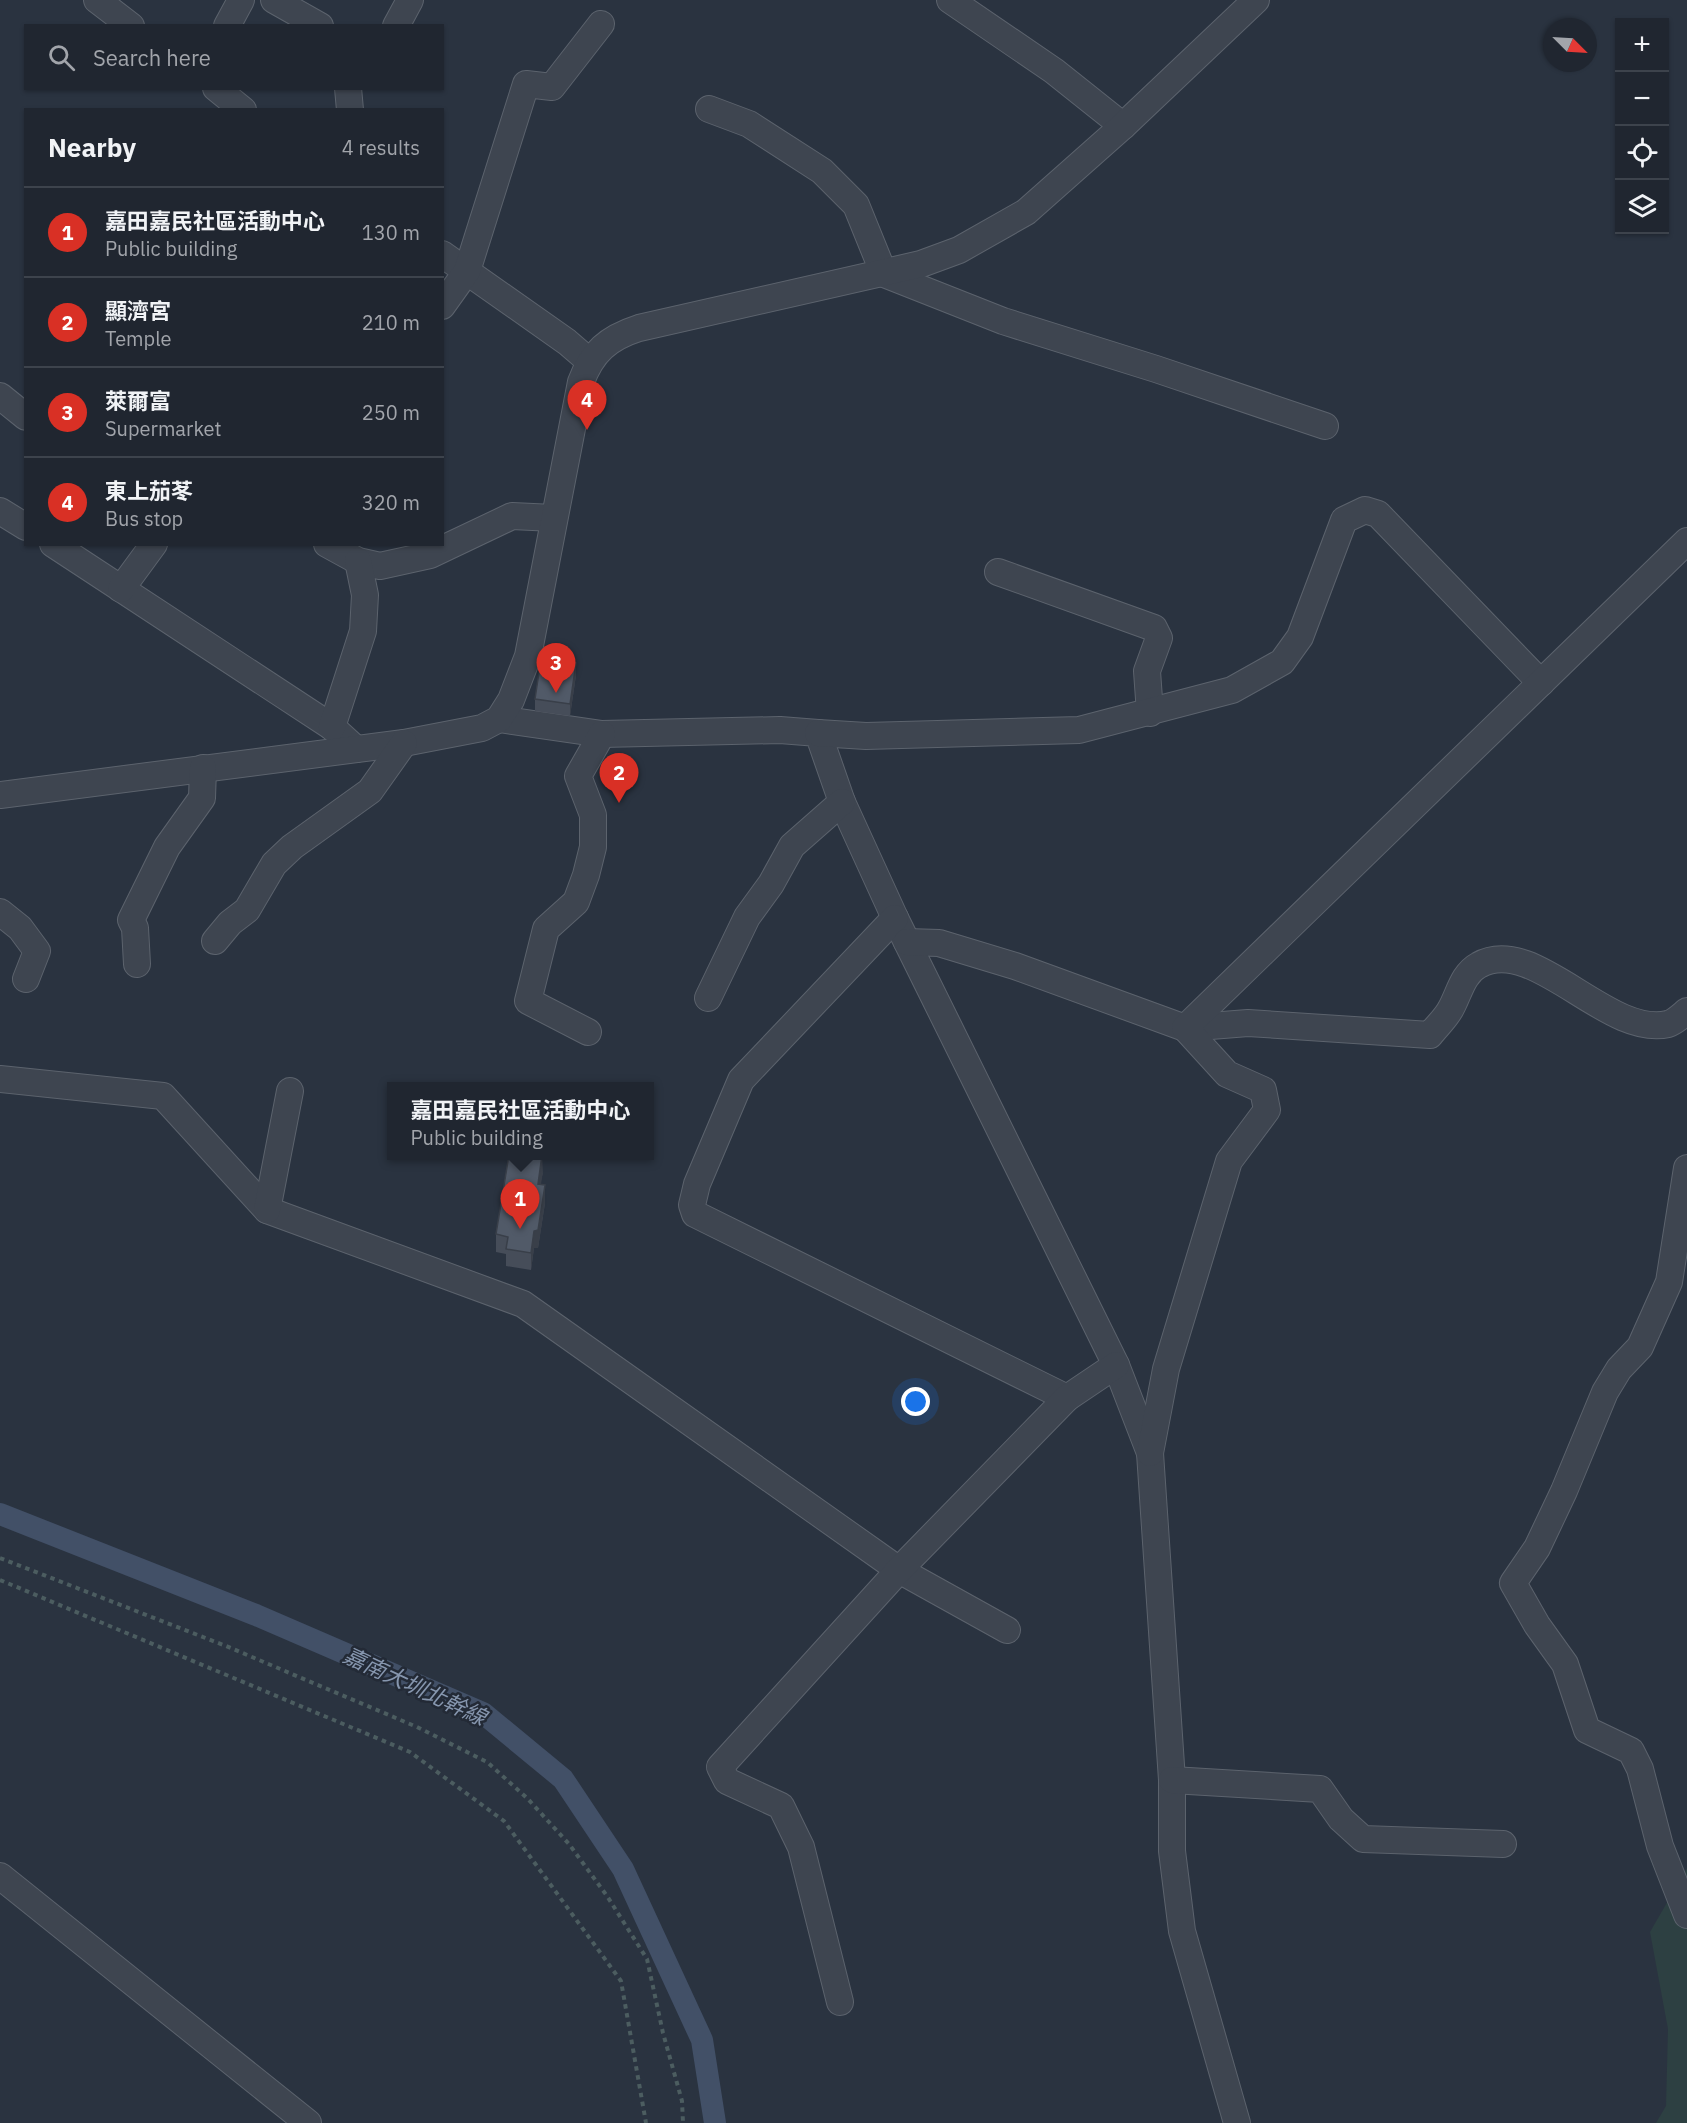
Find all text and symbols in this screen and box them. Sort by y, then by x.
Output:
north arrow [1543,18,1597,72]
map controls [1615,18,1669,234]
button: + [1615,18,1669,72]
search box [24,24,444,90]
icon: search [45,41,78,74]
text: Search here [93,43,211,72]
button: − [1615,72,1669,126]
button: locate [1615,126,1669,180]
text: Nearby [48,130,136,164]
text: 4 results [342,134,420,161]
button: layers [1615,180,1669,234]
text: 嘉田嘉民社區活動中心 [105,206,325,235]
text: 1 [62,219,74,246]
text: 130 m [362,219,420,246]
text: Public building [105,235,237,262]
text: 顯濟宮 [105,296,171,325]
text: 2 [62,309,74,336]
text: 210 m [362,309,420,336]
text: Temple [105,325,172,352]
pin: 4 [568,380,606,430]
text: 萊爾富 [105,386,171,415]
text: 3 [62,399,74,426]
text: 250 m [362,399,420,426]
text: Supermarket [105,415,222,442]
text: 東上茄苳 [105,476,193,505]
text: 4 [62,489,74,516]
text: 320 m [362,489,420,516]
text: Bus stop [105,505,183,532]
pin: 3 [536,644,576,693]
pin: 2 [600,754,638,803]
popup [387,1082,654,1160]
text: 嘉田嘉民社區活動中心 [410,1095,631,1124]
text: Public building [410,1124,543,1151]
pin: 1 [500,1180,540,1229]
your location [901,1387,930,1416]
water label: 嘉南大圳北幹線 [339,1640,494,1732]

